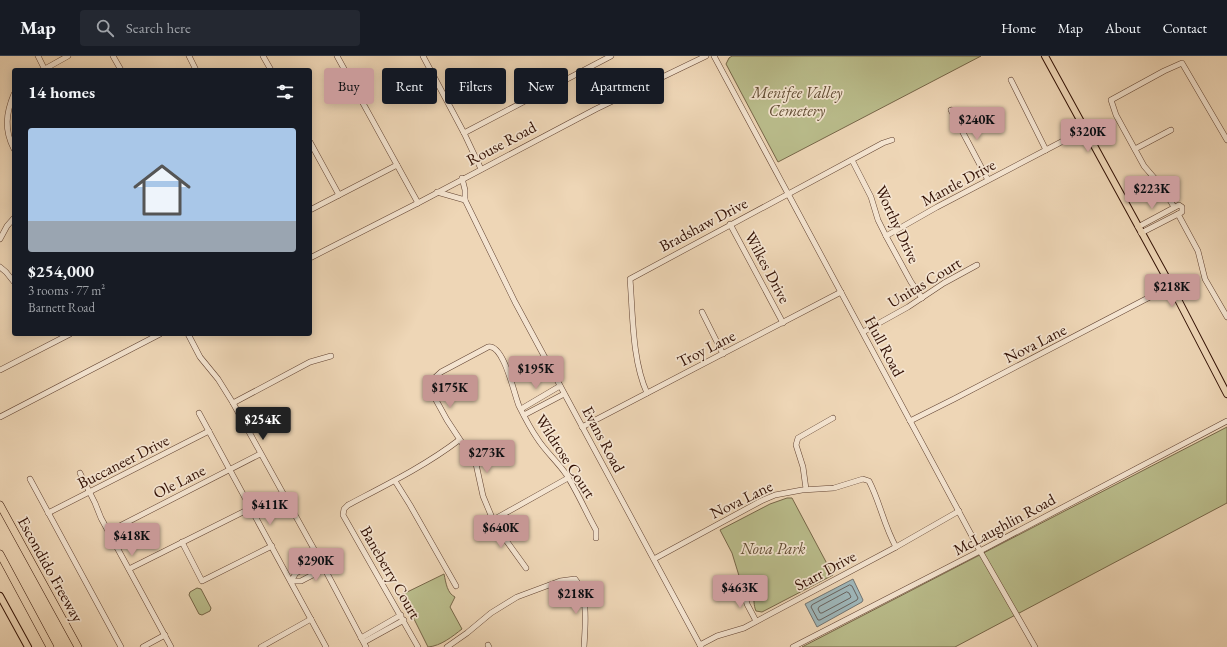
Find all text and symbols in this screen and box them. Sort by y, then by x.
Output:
search box [80,10,360,46]
text: Map [20,15,56,40]
icon: search [94,17,116,39]
text: Search here [126,18,191,37]
text: Home [1001,19,1036,37]
text: Map [1058,19,1083,37]
text: About [1105,19,1141,37]
text: Contact [1163,19,1207,37]
chip: Buy [324,68,374,104]
chip: Rent [382,68,437,104]
chip: Filters [445,68,506,104]
chip: New [514,68,568,104]
chip: Apartment [576,68,664,104]
text: 14 homes [28,81,95,103]
icon: filters [274,81,296,103]
park label: Menifee Valley Cemetery [751,82,843,121]
pin: $240K [949,107,1005,141]
text: $240K [959,111,995,128]
street label: Rouse Road [463,116,540,171]
pin: $320K [1060,119,1116,153]
text: $320K [1070,123,1106,140]
icon: home [126,154,198,226]
street label: Mantle Drive [917,154,999,211]
pin: $223K [1124,176,1180,210]
text: $223K [1134,180,1170,197]
street label: Worthy Drive [870,182,925,266]
street label: Bradshaw Drive [655,192,751,256]
street label: Wilkes Drive [740,228,795,307]
street label: Unitas Court [884,252,965,313]
text: $254,000 [28,260,94,282]
pin: $218K [1144,274,1200,308]
text: $218K [1154,278,1190,295]
text: 3 rooms · 77 m² [28,282,105,299]
text: Barnett Road [28,299,95,316]
street label: Hull Road [860,312,910,381]
street label: Nova Lane [1001,319,1070,368]
street label: Troy Lane [674,325,739,372]
pin: $195K [508,356,564,390]
text: $195K [518,360,554,377]
pin: $175K [422,375,478,409]
text: $175K [432,379,468,396]
street label: Evans Road [577,403,630,477]
pin: $254K [235,407,291,441]
street label: Wildrose Court [531,410,601,502]
text: $254K [245,411,281,428]
street label: Buccaneer Drive [74,429,173,494]
pin: $273K [459,440,515,474]
text: $273K [469,444,505,461]
street label: Ole Lane [150,459,209,503]
street label: Nova Lane [706,475,776,524]
street label: McLaughlin Road [949,488,1060,560]
pin: $411K [242,492,298,526]
text: $411K [252,496,288,513]
street label: Escondido Freeway [13,513,89,627]
pin: $640K [473,515,529,549]
text: $640K [483,519,519,536]
street label: Baneberry Court [355,522,426,622]
pin: $418K [104,523,160,557]
text: $418K [114,527,150,544]
park label: Nova Park [739,538,806,559]
street label: Starr Drive [791,545,860,595]
pin: $290K [288,548,344,582]
text: $290K [298,552,334,569]
pin: $463K [712,575,768,609]
text: $463K [722,579,758,596]
pin: $218K [548,581,604,615]
text: $218K [558,585,594,602]

